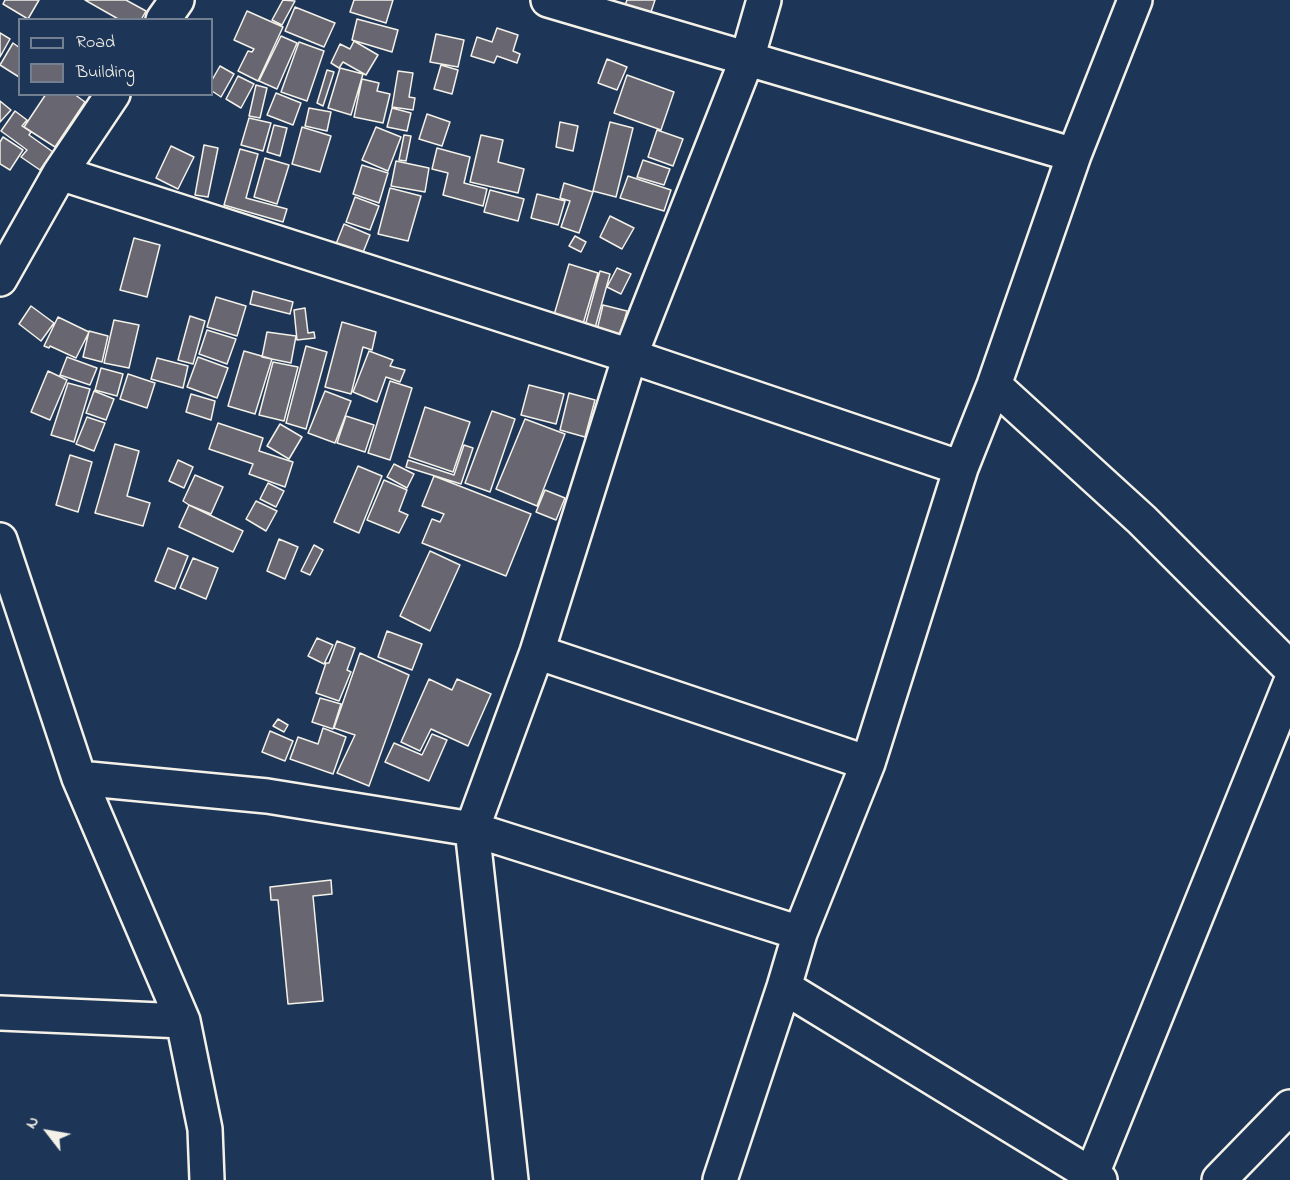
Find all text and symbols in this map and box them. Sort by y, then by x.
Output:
legend [18,18,213,96]
text: Road [76,30,115,56]
text: Building [76,60,135,86]
north arrow [18,1102,78,1162]
text: N [20,1112,46,1134]

